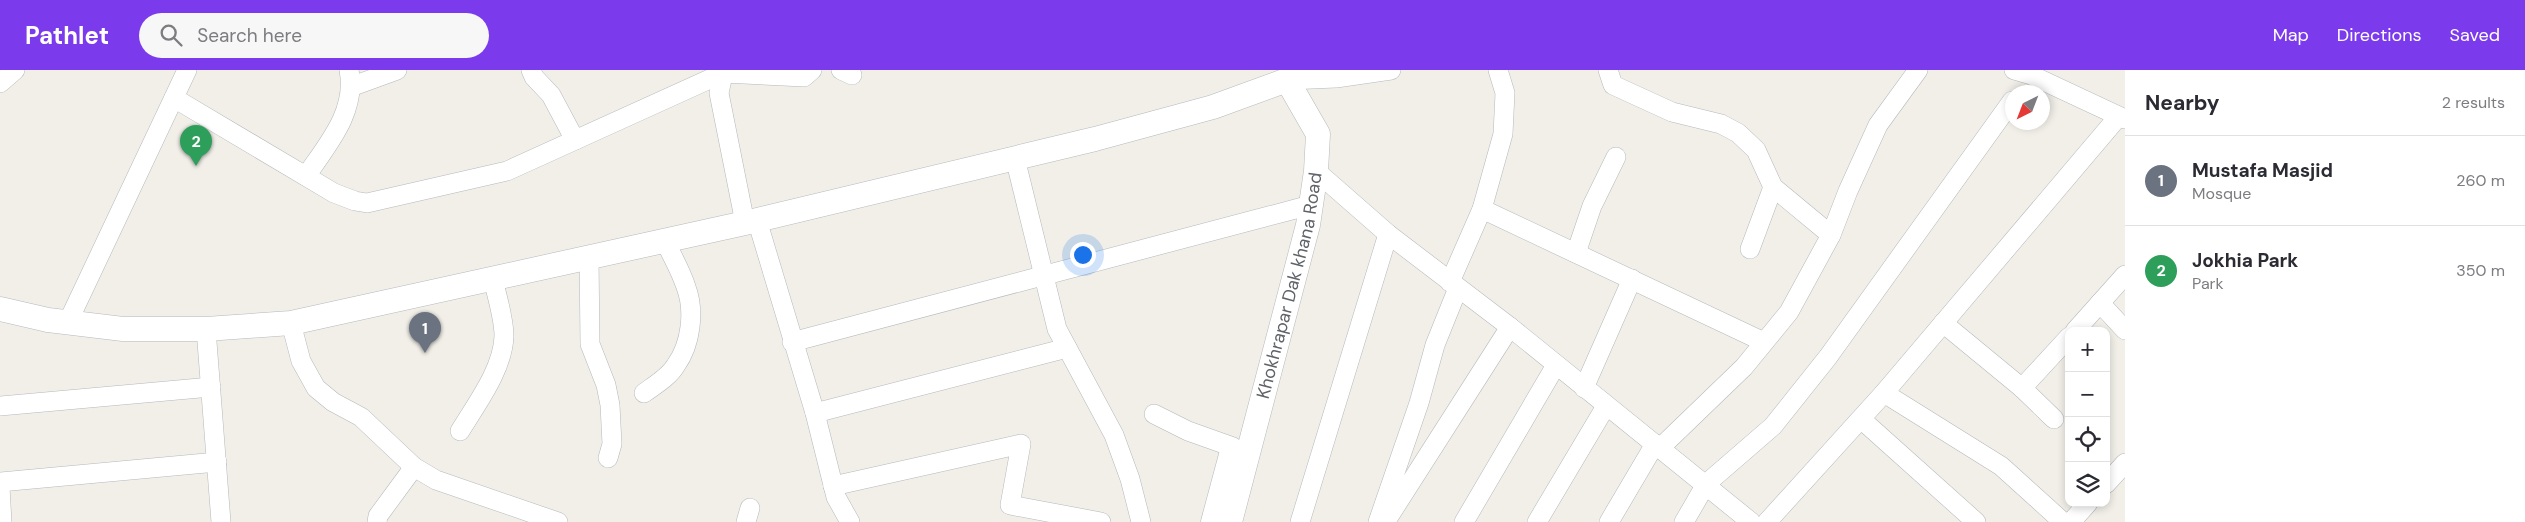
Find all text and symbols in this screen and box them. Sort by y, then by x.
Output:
search box [139,13,489,58]
text: Pathlet [25,20,109,51]
icon: search [157,21,185,49]
text: Search here [197,23,302,48]
text: Map [2273,23,2309,47]
text: Directions [2337,23,2422,47]
text: Saved [2450,23,2500,47]
north arrow [2005,85,2050,130]
text: Nearby [2145,89,2219,117]
text: 2 results [2442,92,2505,113]
pin: 2 [180,125,212,166]
text: Mustafa Masjid [2192,158,2333,183]
text: 1 [2158,170,2164,191]
text: 260 m [2456,170,2505,191]
street label: Khokhrapar Dak khana Road [1251,171,1328,401]
text: Mosque [2192,183,2251,204]
your location [1070,242,1096,268]
text: Jokhia Park [2192,248,2298,273]
text: 2 [2156,260,2166,281]
text: 350 m [2456,260,2505,281]
text: Park [2192,273,2224,294]
pin: 1 [409,312,441,353]
map controls [2065,327,2110,507]
button: + [2065,327,2110,372]
button: − [2065,372,2110,417]
button: locate [2065,417,2110,462]
button: layers [2065,462,2110,507]

